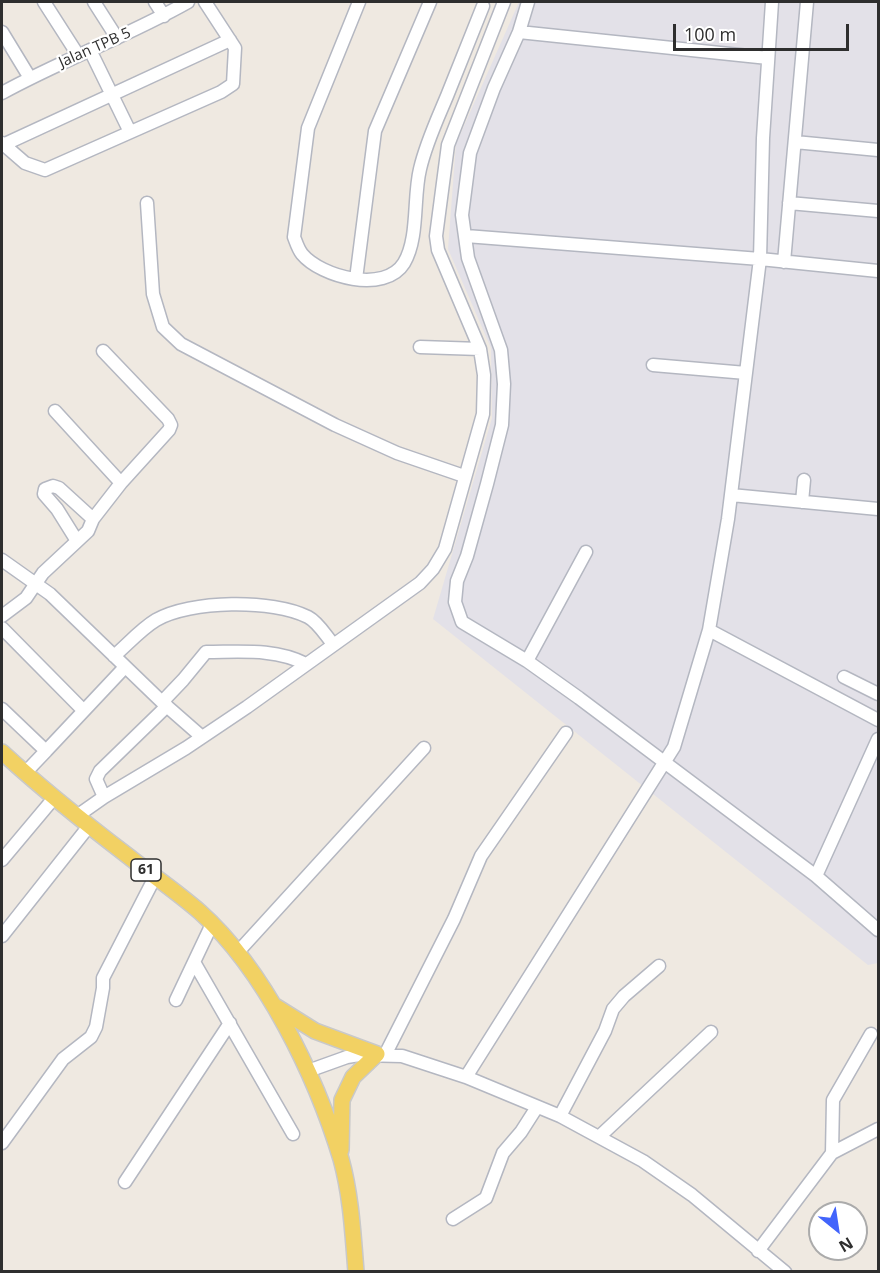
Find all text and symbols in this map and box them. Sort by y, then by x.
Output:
scale bar [676,12,852,50]
text: 100 m [684,22,736,46]
street label: Jalan TPB 5 [56,24,134,72]
road number: 61 [131,859,161,881]
north arrow [808,1201,868,1261]
text: N [835,1232,857,1258]

